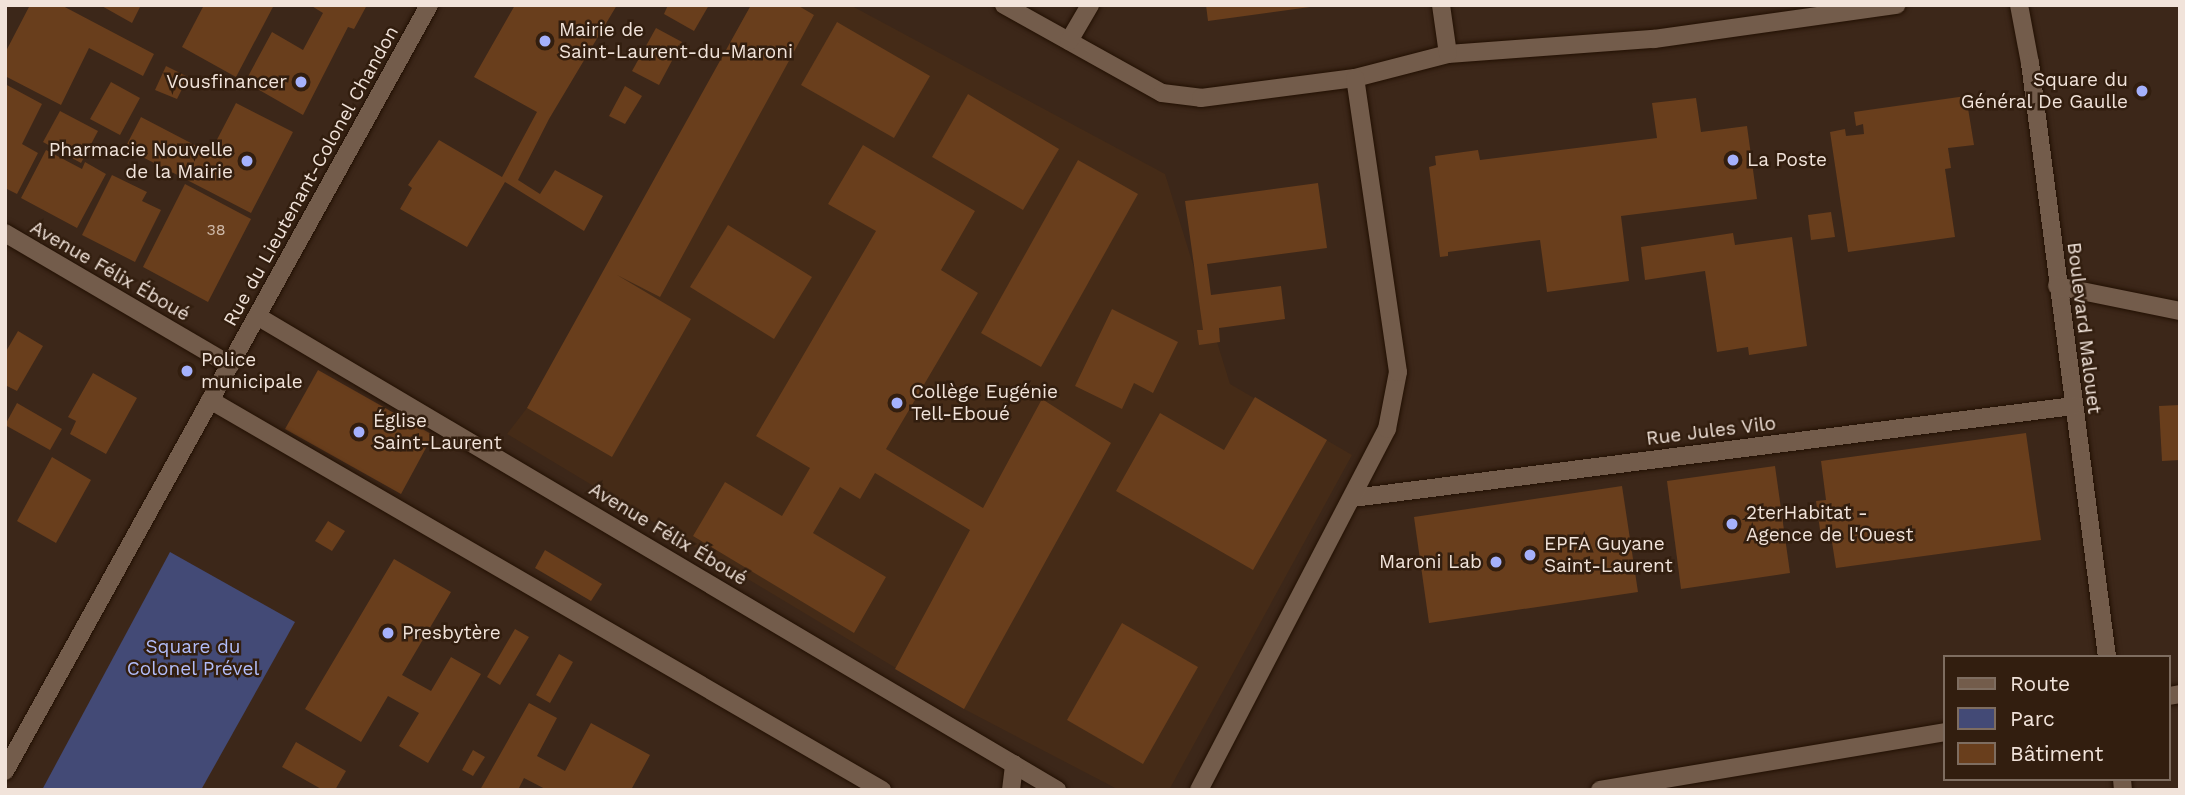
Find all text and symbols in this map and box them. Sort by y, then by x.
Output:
place label: Mairie de Saint-Laurent-du-Maroni [559,19,793,63]
street label: Rue du Lieutenant-Colonel Chandon [219,22,403,330]
marker: Mairie de Saint-Laurent-du-Maroni [537,33,553,49]
place label: Square du Général De Gaulle [1960,69,2128,113]
place label: Vousfinancer [166,71,287,93]
marker: Vousfinancer [293,74,309,90]
marker: Square du Général De Gaulle [2134,83,2150,99]
place label: Pharmacie Nouvelle de la Mairie [49,139,233,183]
place label: La Poste [1747,149,1827,171]
marker: La Poste [1725,152,1741,168]
marker: Pharmacie Nouvelle de la Mairie [239,153,255,169]
street label: Avenue Félix Éboué [26,216,194,326]
house number: 38 [206,220,226,240]
street label: Boulevard Malouet [2062,241,2106,415]
place label: Police municipale [201,349,303,393]
marker: Police municipale [179,363,195,379]
place label: Collège Eugénie Tell-Eboué [911,381,1058,425]
marker: Collège Eugénie Tell-Eboué [889,395,905,411]
place label: Église Saint-Laurent [373,410,502,454]
street label: Rue Jules Vilo [1644,412,1778,450]
marker: Église Saint-Laurent [351,424,367,440]
street label: Avenue Félix Éboué [585,478,751,590]
place label: 2terHabitat - Agence de l'Ouest [1746,502,1914,546]
marker: 2terHabitat - Agence de l'Ouest [1724,516,1740,532]
place label: EPFA Guyane Saint-Laurent [1544,533,1673,577]
marker: EPFA Guyane Saint-Laurent [1522,547,1538,563]
place label: Maroni Lab [1379,551,1482,573]
marker: Maroni Lab [1488,554,1504,570]
place label: Presbytère [402,622,501,644]
marker: Presbytère [380,625,396,641]
park label: Square du Colonel Prével [126,636,260,680]
legend [1944,655,2171,781]
text: Route [2010,671,2070,696]
text: Parc [2010,706,2055,731]
text: Bâtiment [2010,741,2103,766]

